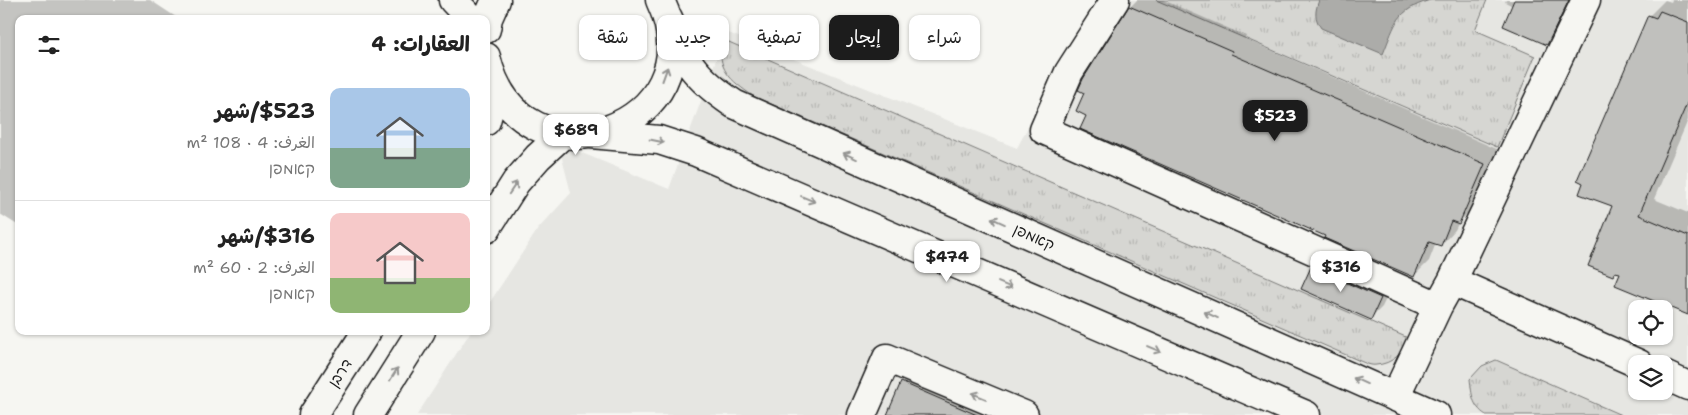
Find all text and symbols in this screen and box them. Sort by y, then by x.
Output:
chip: شقة [579,15,647,60]
chip: جديد [657,15,729,60]
chip: تصفية [739,15,819,60]
chip: إيجار [829,15,899,60]
chip: شراء [909,15,980,60]
text: العقارات: 4 [371,30,470,58]
icon: filters [35,31,63,59]
one-way arrow [661,67,670,82]
text: $523/شهر [215,97,315,125]
pin: $523 [1245,100,1305,142]
text: $523 [1254,105,1296,126]
icon: home [370,108,430,168]
pin: $689 [546,114,606,156]
text: $689 [554,119,598,140]
text: الغرف: 4 · 108 m² [186,132,315,153]
one-way arrow [648,136,664,146]
one-way arrow [843,150,858,160]
text: קאמפן [269,158,315,179]
one-way arrow [508,181,518,195]
one-way arrow [800,195,815,205]
one-way arrow [991,216,1006,226]
street label: קאמפן [1010,219,1058,255]
text: $316/شهر [219,222,315,250]
icon: home [370,233,430,293]
pin: $474 [917,240,977,283]
text: $474 [925,246,969,267]
pin: $316 [1311,250,1371,293]
text: $316 [1321,256,1361,277]
text: الغرف: 2 · 60 m² [193,257,315,278]
one-way arrow [997,280,1012,290]
text: קאמפן [269,283,315,304]
map controls [1628,300,1673,400]
button: locate [1628,300,1673,345]
one-way arrow [1204,310,1219,320]
one-way arrow [1146,345,1161,355]
street label: דרבן [323,355,357,391]
button: layers [1628,355,1673,400]
one-way arrow [389,367,399,381]
one-way arrow [1353,376,1368,386]
one-way arrow [972,391,987,401]

